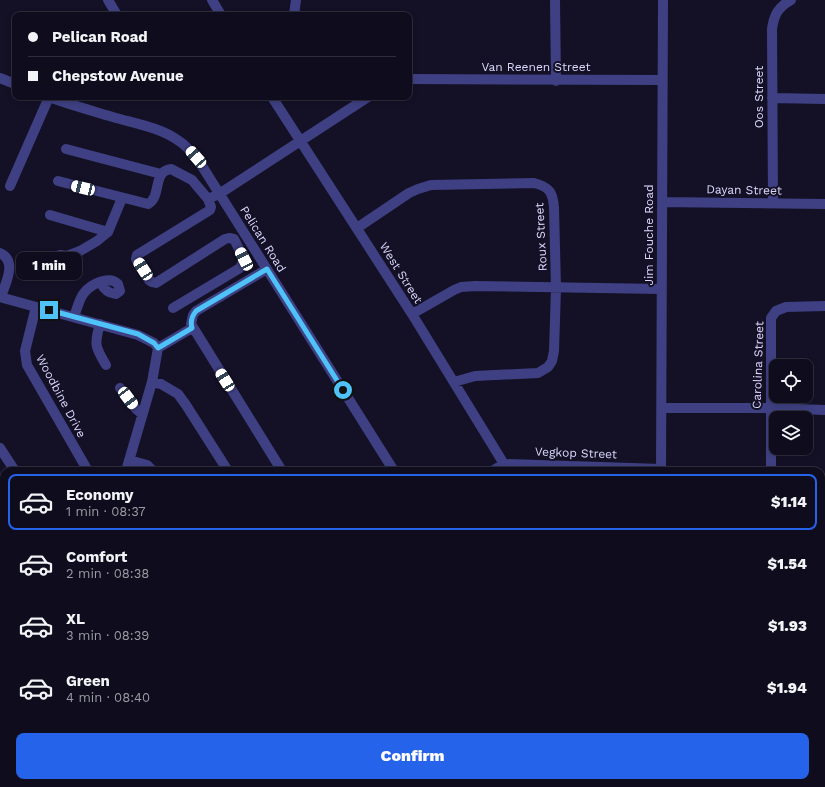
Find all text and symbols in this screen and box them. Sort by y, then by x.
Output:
text: Pelican Road [52,28,148,46]
street label: Van Reenen Street [482,60,591,74]
street label: Oos Street [752,66,766,128]
text: Chepstow Avenue [52,67,184,85]
car [184,144,208,170]
car [70,179,96,197]
street label: Dayan Street [706,182,782,198]
street label: Jim Fouche Road [642,184,656,286]
street label: Roux Street [532,202,550,272]
street label: Pelican Road [237,203,289,275]
street label: West Street [377,240,425,306]
car [233,246,255,272]
callout: 1 min [16,252,82,280]
car [131,256,155,282]
text: 1 min [32,258,66,273]
route end [40,301,58,319]
street label: Carolina Street [749,321,767,409]
street label: Woodbine Drive [33,352,89,440]
map controls [769,359,813,455]
button: locate [769,359,813,403]
car [214,367,236,393]
route start [334,381,352,399]
car [116,385,140,411]
button: layers [769,411,813,455]
street label: Vegkop Street [535,445,617,461]
icon: car [18,484,54,520]
text: Economy [66,486,133,504]
text: $1.14 [771,493,807,511]
text: 1 min · 08:37 [66,504,146,519]
icon: car [18,546,54,582]
text: Comfort [66,548,127,566]
text: $1.54 [767,555,807,573]
text: 2 min · 08:38 [66,566,149,581]
icon: car [18,608,54,644]
text: XL [66,610,85,628]
text: $1.93 [768,617,807,635]
text: 3 min · 08:39 [66,628,149,643]
icon: car [18,670,54,706]
text: Green [66,672,110,690]
text: $1.94 [767,679,807,697]
text: 4 min · 08:40 [66,690,150,705]
button: Confirm [16,733,809,779]

